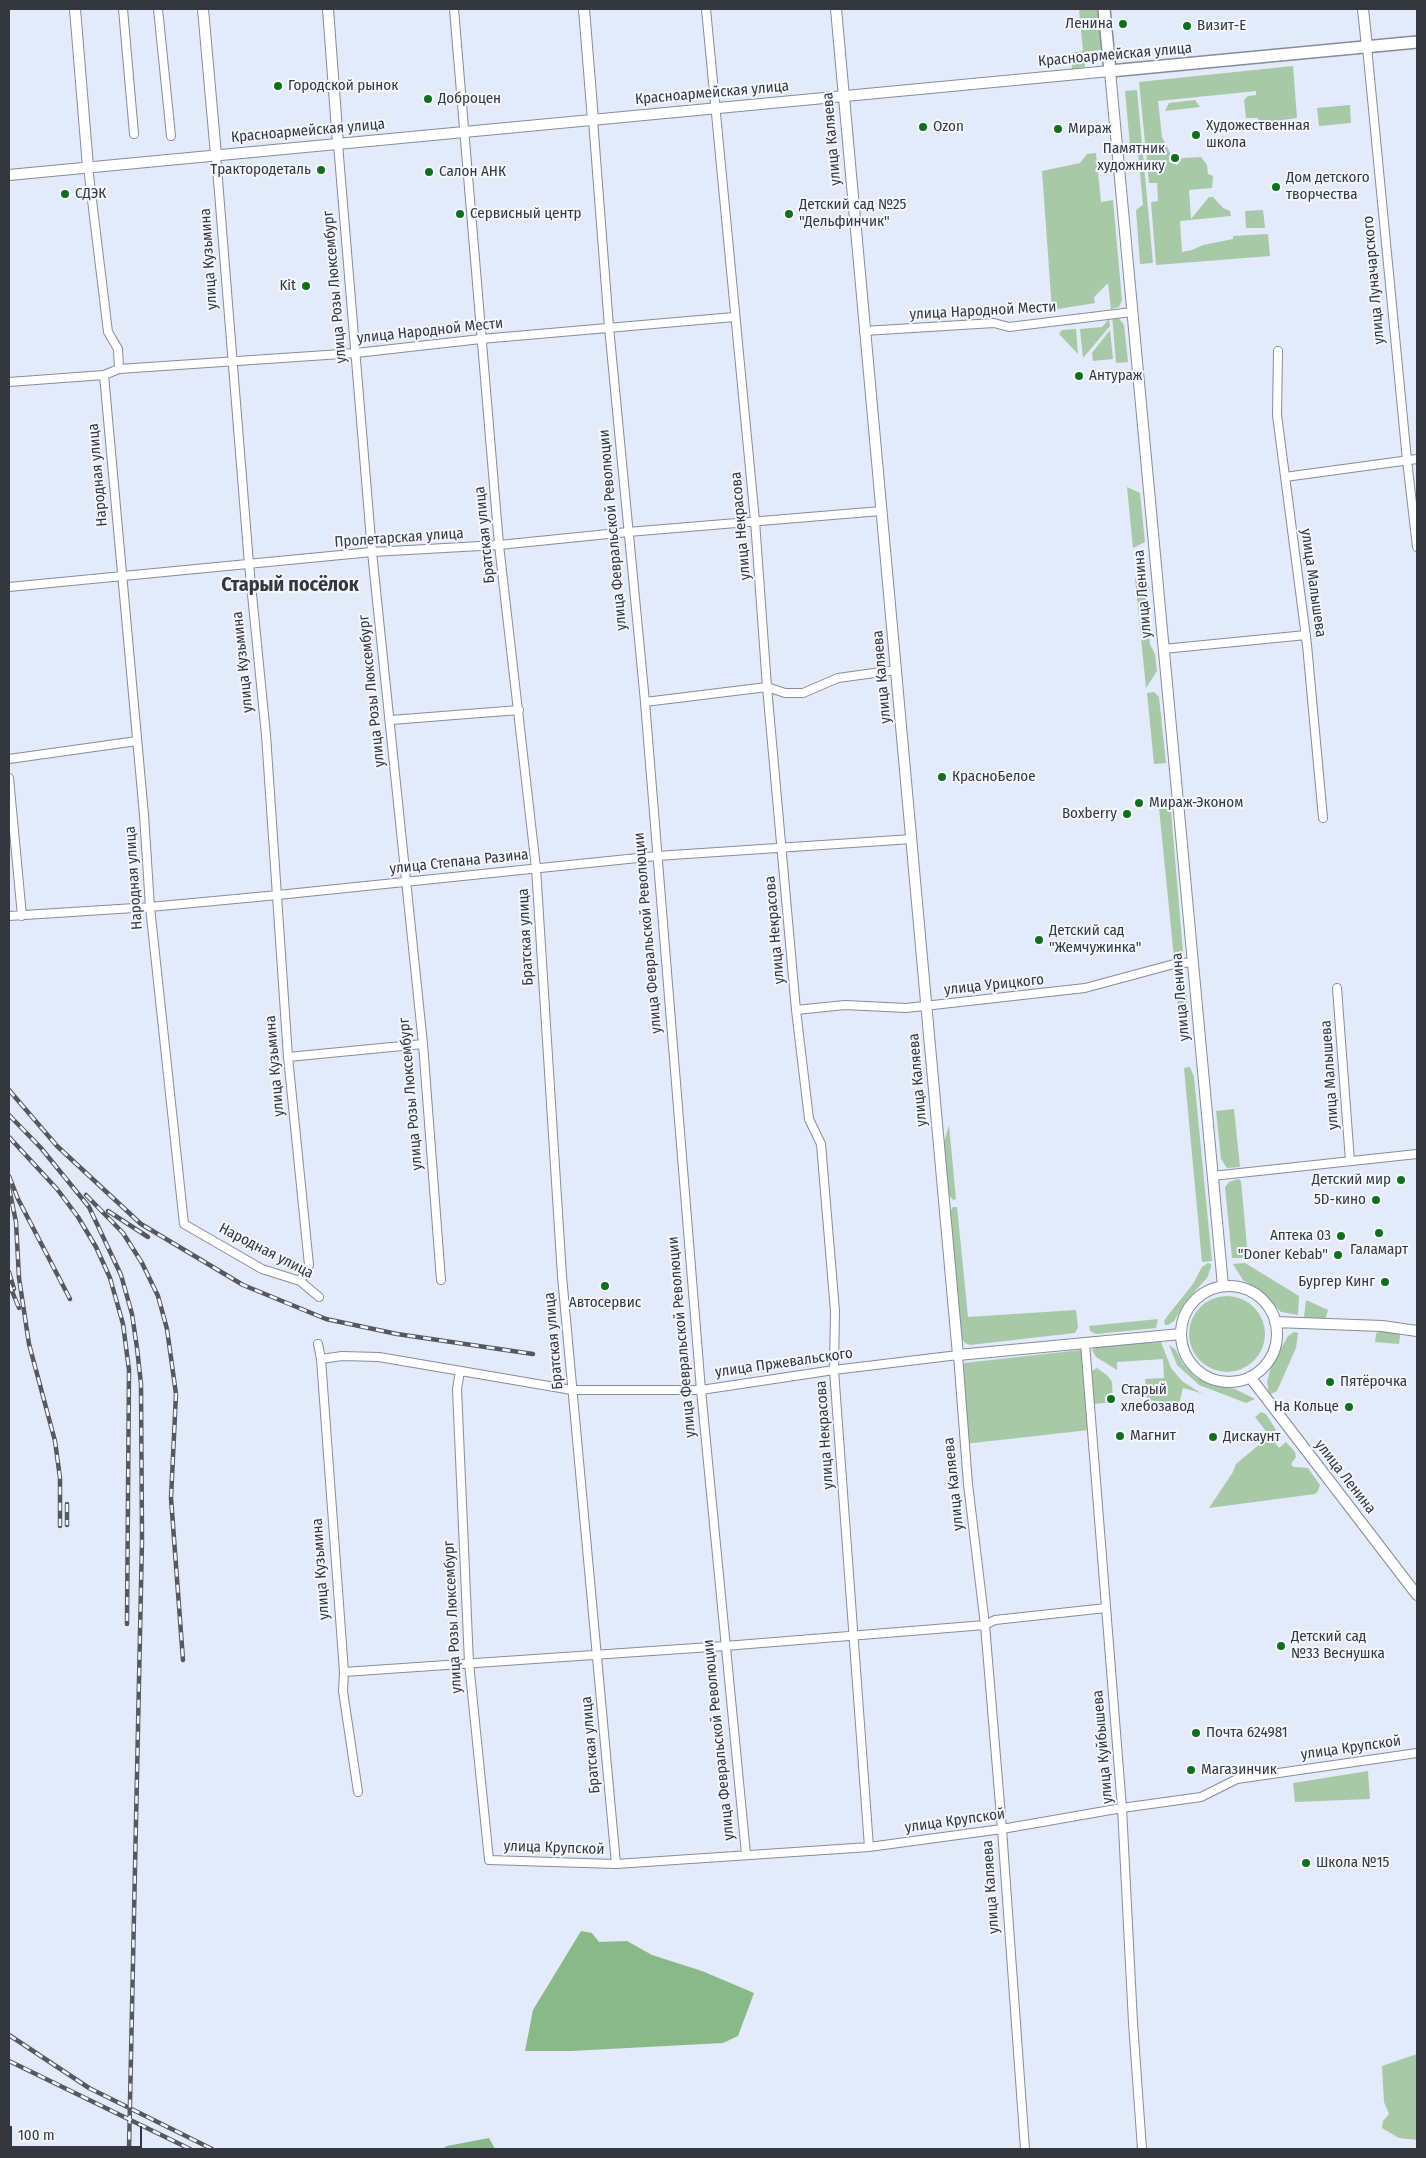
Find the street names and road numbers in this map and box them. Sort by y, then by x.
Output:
street label: Красноармейская улица [1037,39,1193,71]
street label: Красноармейская улица [634,77,790,109]
street label: улица Каляева [819,92,845,186]
street label: Красноармейская улица [230,115,386,147]
street label: улица Кузьмина [196,208,222,310]
street label: улица Розы Люксембург [319,210,351,364]
street label: улица Луначарского [1359,215,1389,345]
street label: улица Народной Мести [909,298,1057,324]
street label: улица Народной Мести [356,314,504,348]
street label: Народная улица [85,423,111,527]
street label: улица Февральской Революции [595,429,631,631]
street label: улица Некрасова [727,471,755,581]
street label: Братская улица [471,486,499,584]
street label: Пролетарская улица [334,525,464,551]
street label: улица Малышева [1296,527,1330,639]
street label: улица Ленина [1130,549,1156,639]
street label: улица Кузьмина [229,610,257,714]
street label: улица Розы Люксембург [355,614,389,768]
street label: улица Каляева [869,630,895,724]
street label: Народная улица [121,826,147,930]
street label: улица Февральской Революции [630,832,666,1034]
street label: улица Степана Разина [389,846,529,878]
street label: улица Некрасова [761,875,789,985]
street label: Братская улица [514,888,538,986]
street label: улица Ленина [1168,952,1194,1042]
street label: улица Урицкого [943,971,1045,999]
street label: улица Кузьмина [262,1015,288,1117]
street label: улица Розы Люксембург [395,1017,427,1171]
street label: улица Малышева [1317,1020,1343,1130]
street label: улица Каляева [905,1033,931,1127]
street label: Народная улица [216,1219,316,1283]
street label: улица Февральской Революции [664,1236,700,1438]
street label: Братская улица [541,1292,567,1390]
street label: улица Пржевальского [714,1344,854,1382]
street label: улица Некрасова [812,1380,838,1490]
street label: улица Каляева [940,1436,968,1532]
street label: улица Ленина [1311,1437,1379,1517]
street label: улица Кузьмина [308,1518,334,1620]
street label: улица Розы Люксембург [440,1540,466,1694]
street label: улица Февральской Революции [699,1639,739,1841]
street label: улица Куйбышева [1089,1689,1117,1805]
street label: Братская улица [578,1696,604,1794]
street label: улица Крупской [1300,1732,1402,1764]
street label: улица Крупской [904,1805,1006,1837]
street label: улица Крупской [503,1837,605,1859]
street label: улица Каляева [979,1840,1003,1934]

